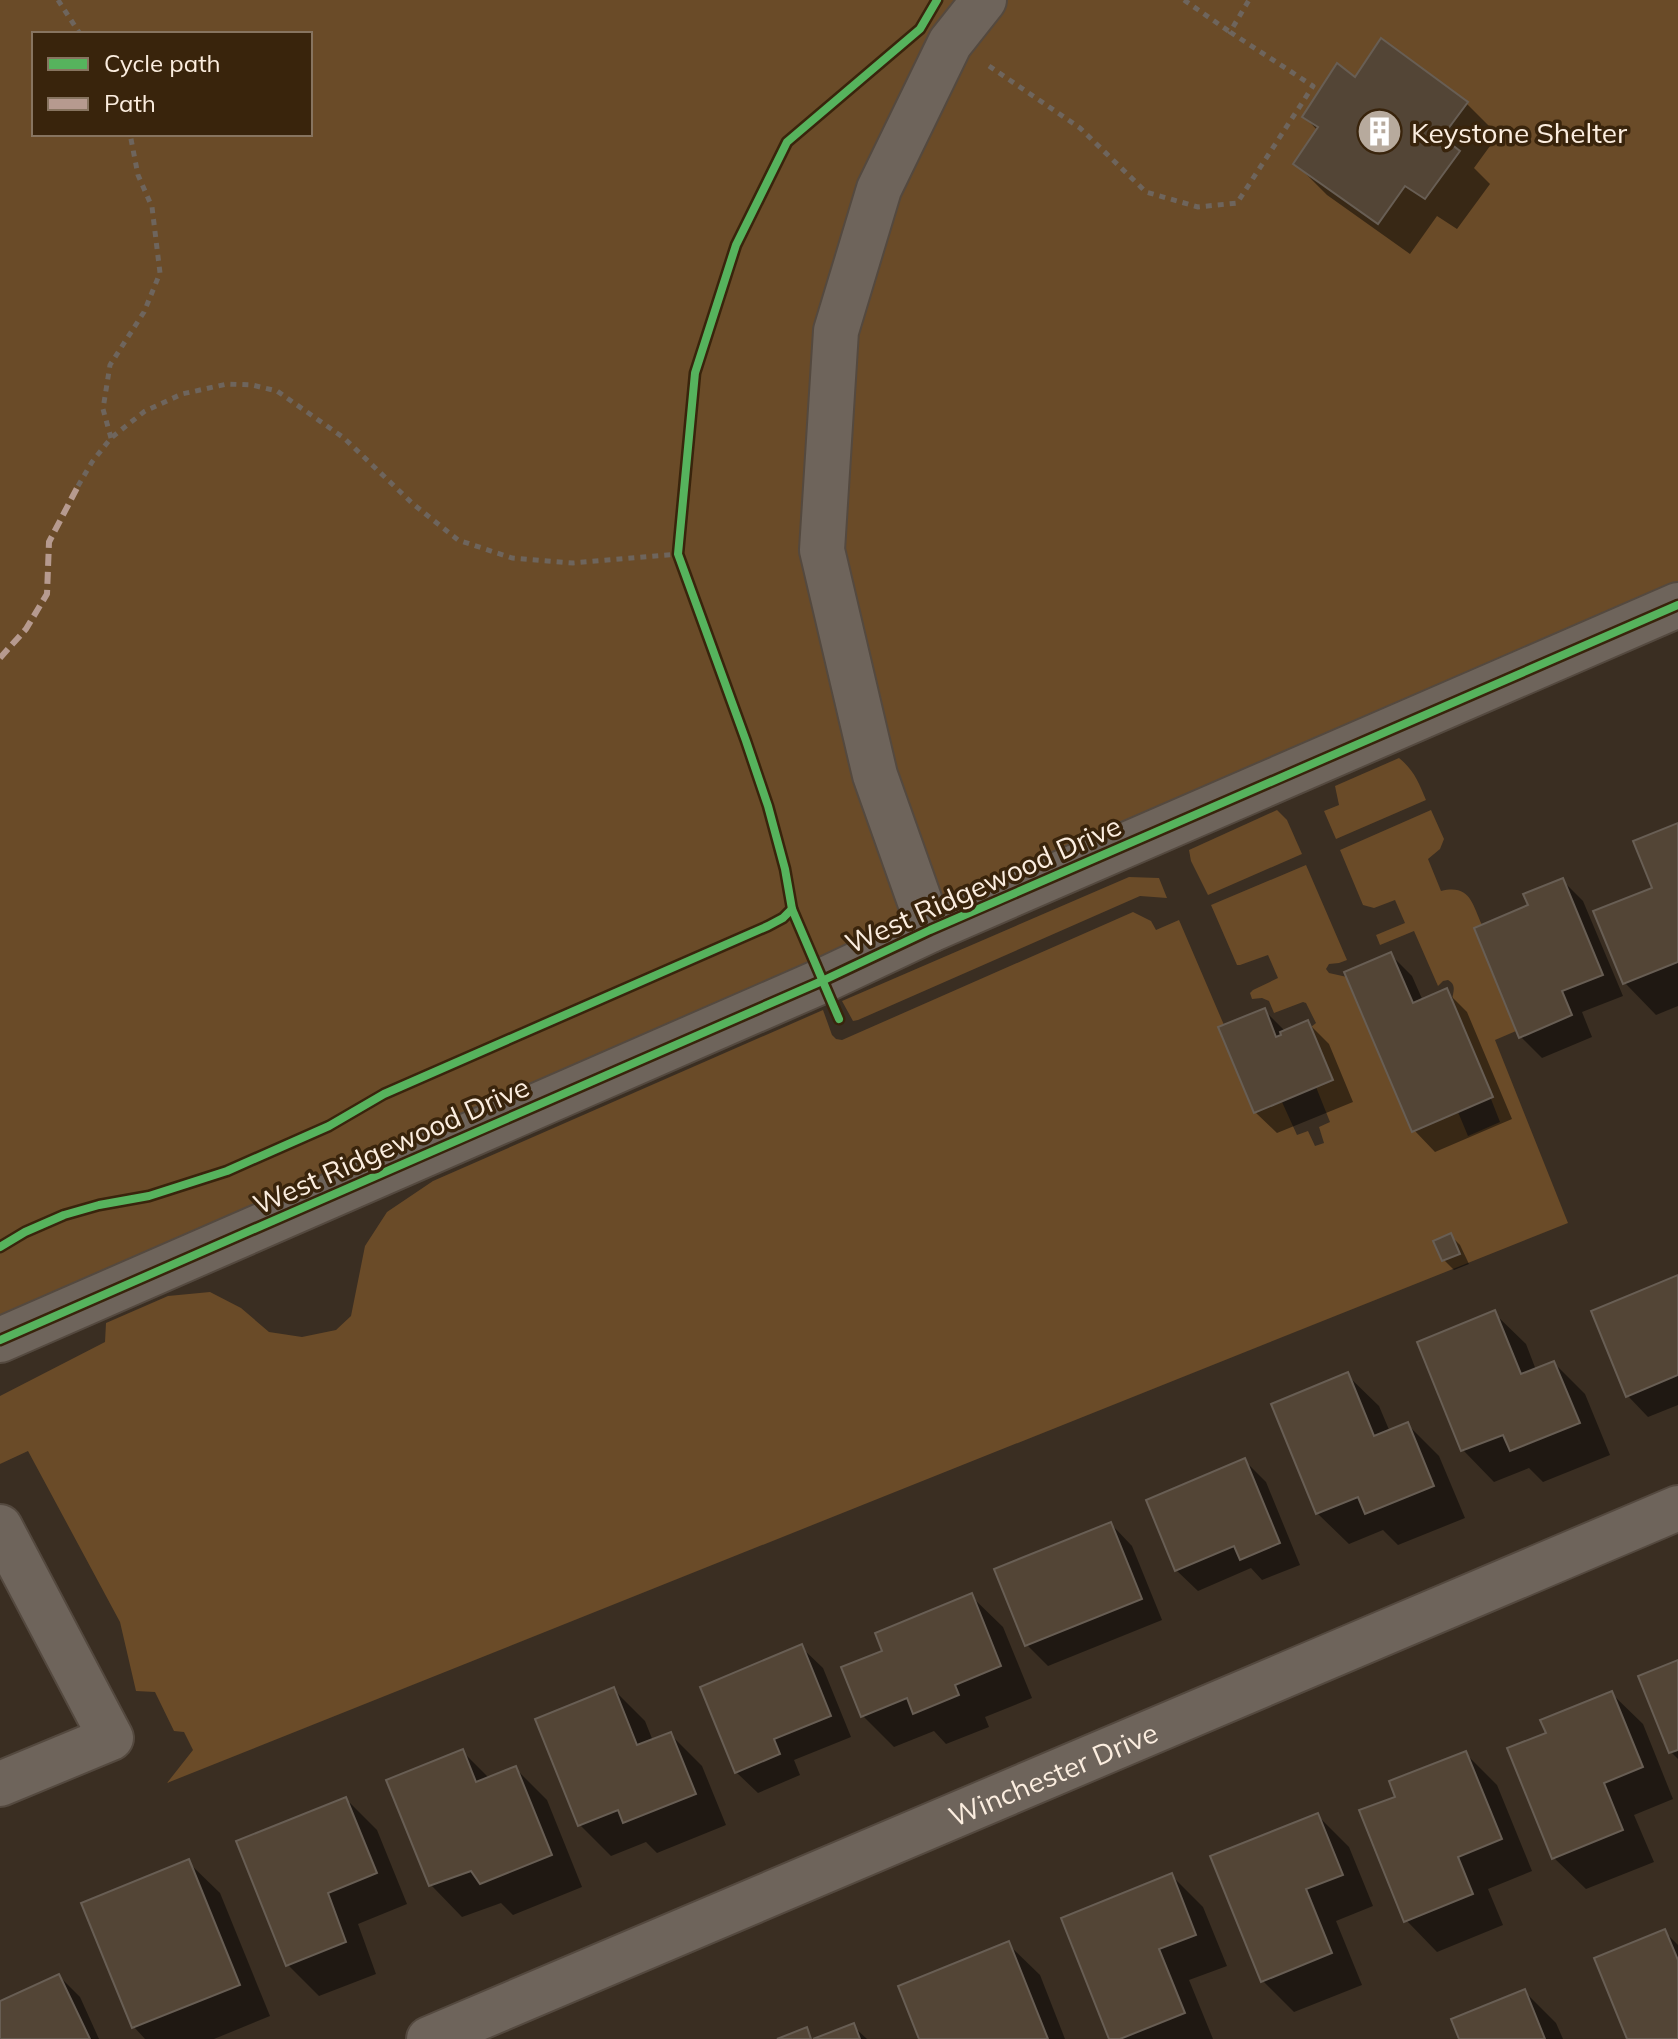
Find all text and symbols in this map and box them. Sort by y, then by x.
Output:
legend [32,32,312,136]
text: Cycle path [104,48,221,78]
text: Path [104,88,156,118]
building icon: Keystone Shelter [1356,108,1404,156]
place label: Keystone Shelter [1411,115,1628,150]
street label: West Ridgewood Drive [840,807,1126,961]
street label: West Ridgewood Drive [248,1068,534,1222]
street label: Winchester Drive [943,1714,1163,1834]

